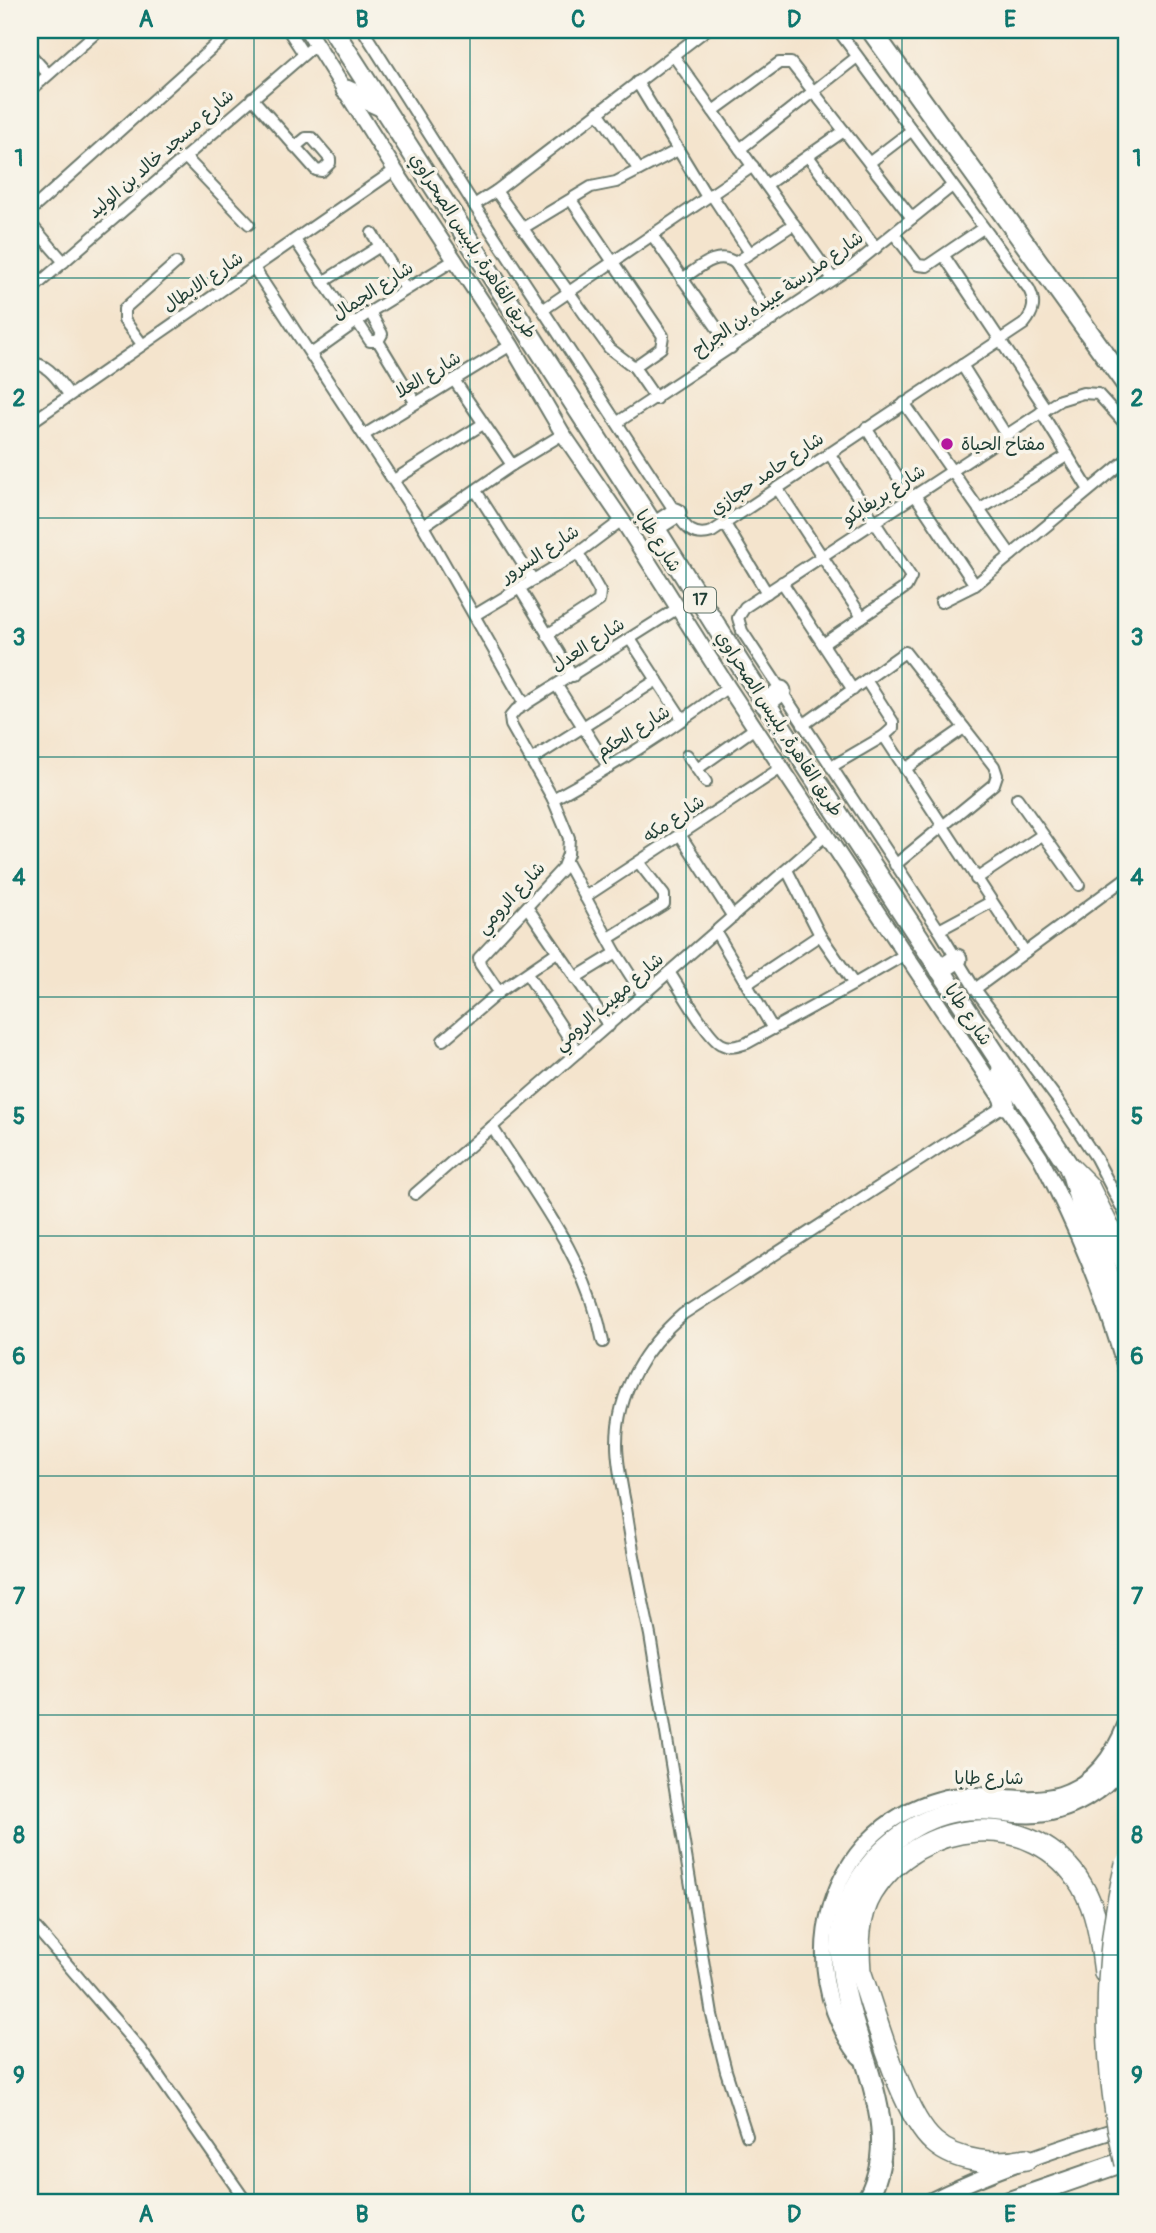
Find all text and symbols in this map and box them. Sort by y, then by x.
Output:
text: A [139,5,154,34]
text: B [355,5,369,34]
text: C [571,5,585,34]
text: D [787,5,801,34]
text: E [1004,5,1016,34]
street label: شارع مسجد خالد بن الوليد [83,84,239,224]
text: 1 [15,144,24,173]
text: 1 [1133,144,1142,173]
street label: طريق القاهرة, بلبيس الصحراوي [403,149,542,344]
street label: شارع مدرسة عبيده بن الجراح [688,226,868,362]
street label: شارع الابطال [158,247,248,317]
street label: شارع الجمال [328,256,418,326]
street label: شارع العلا [391,346,465,404]
text: 2 [13,384,26,413]
text: 2 [1131,384,1144,413]
street label: شارع حامد حجازي [706,427,829,521]
place label: مفتاح الحياة [961,433,1045,456]
marker: مفتاح الحياة [939,436,955,452]
street label: شارع بريفابكو [837,460,930,531]
street label: شارع طابا [630,505,686,577]
street label: شارع السرور [494,520,584,589]
road number: 17 [684,587,716,612]
street label: شارع العدل [547,613,629,677]
text: 3 [13,623,25,652]
text: 3 [1131,623,1143,652]
street label: طريق القاهرة, بلبيس الصحراوي [709,627,848,822]
street label: شارع الحكم [592,700,675,766]
street label: شارع مكه [639,790,709,848]
street label: شارع الرومي [472,857,553,942]
text: 4 [12,863,26,892]
text: 4 [1130,863,1144,892]
street label: شارع مهيب الرومي [549,948,671,1059]
street label: شارع طابا [939,980,997,1050]
text: 5 [13,1102,25,1131]
text: 5 [1131,1102,1143,1131]
text: 6 [12,1342,26,1371]
text: 6 [1130,1342,1144,1371]
text: 7 [13,1582,26,1611]
text: 7 [1131,1582,1144,1611]
street label: شارع طابا [954,1767,1024,1790]
text: 8 [13,1821,25,1850]
text: 8 [1131,1821,1143,1850]
text: 9 [13,2061,25,2090]
text: 9 [1131,2061,1143,2090]
text: A [139,2200,154,2229]
text: B [355,2200,369,2229]
text: C [571,2200,585,2229]
text: D [787,2200,801,2229]
text: E [1004,2200,1016,2229]

